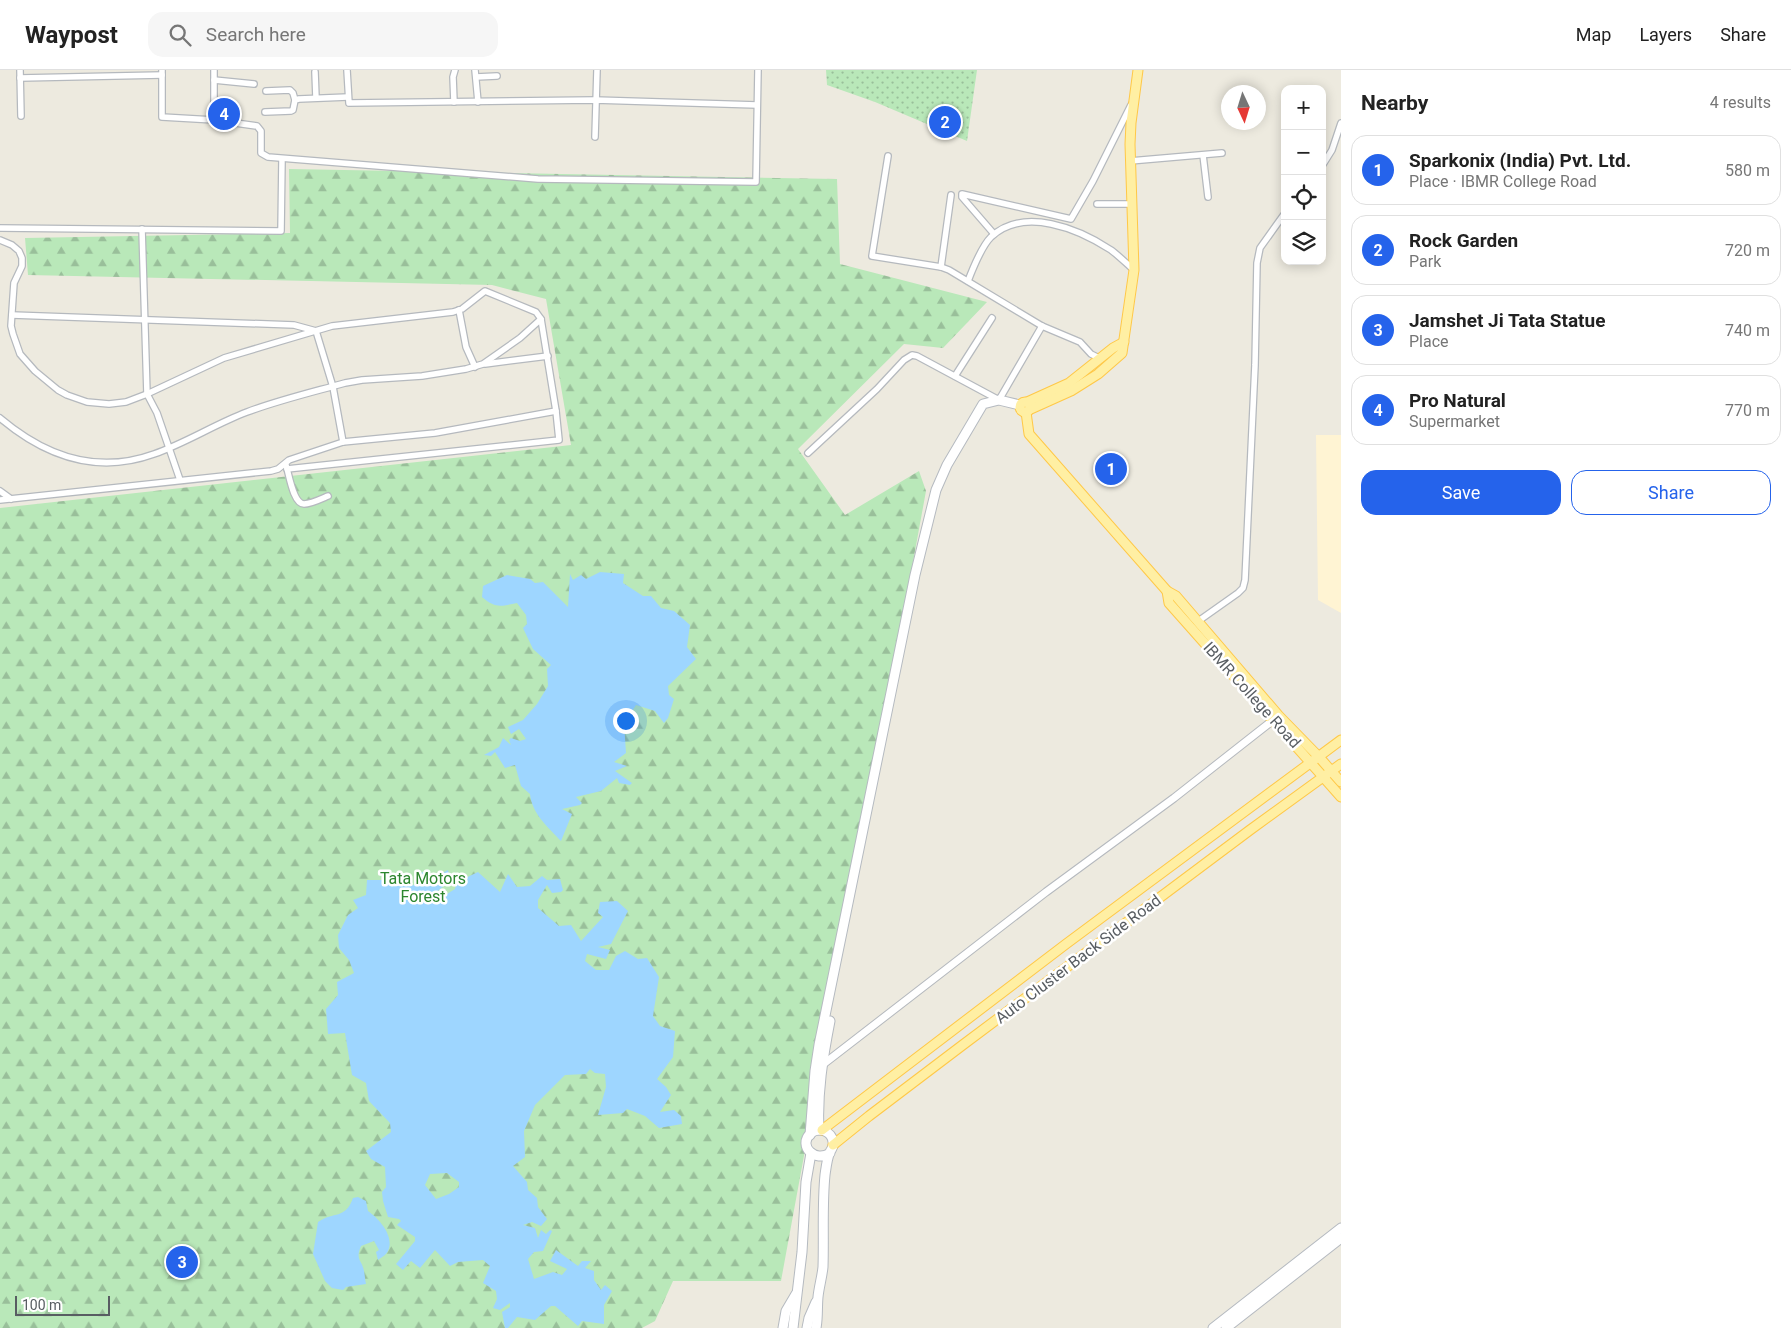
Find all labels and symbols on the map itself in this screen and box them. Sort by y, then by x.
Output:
north arrow [1221,85,1266,130]
pin: 4 [208,95,240,133]
pin: 2 [929,103,961,141]
pin: 1 [1095,450,1127,488]
street label: IBMR College Road [1199,638,1305,752]
your location [613,708,639,734]
park label: Tata Motors Forest [380,869,466,906]
street label: Auto Cluster Back Side Road [991,890,1165,1028]
pin: 3 [166,1243,198,1281]
scale bar [15,1293,110,1316]

